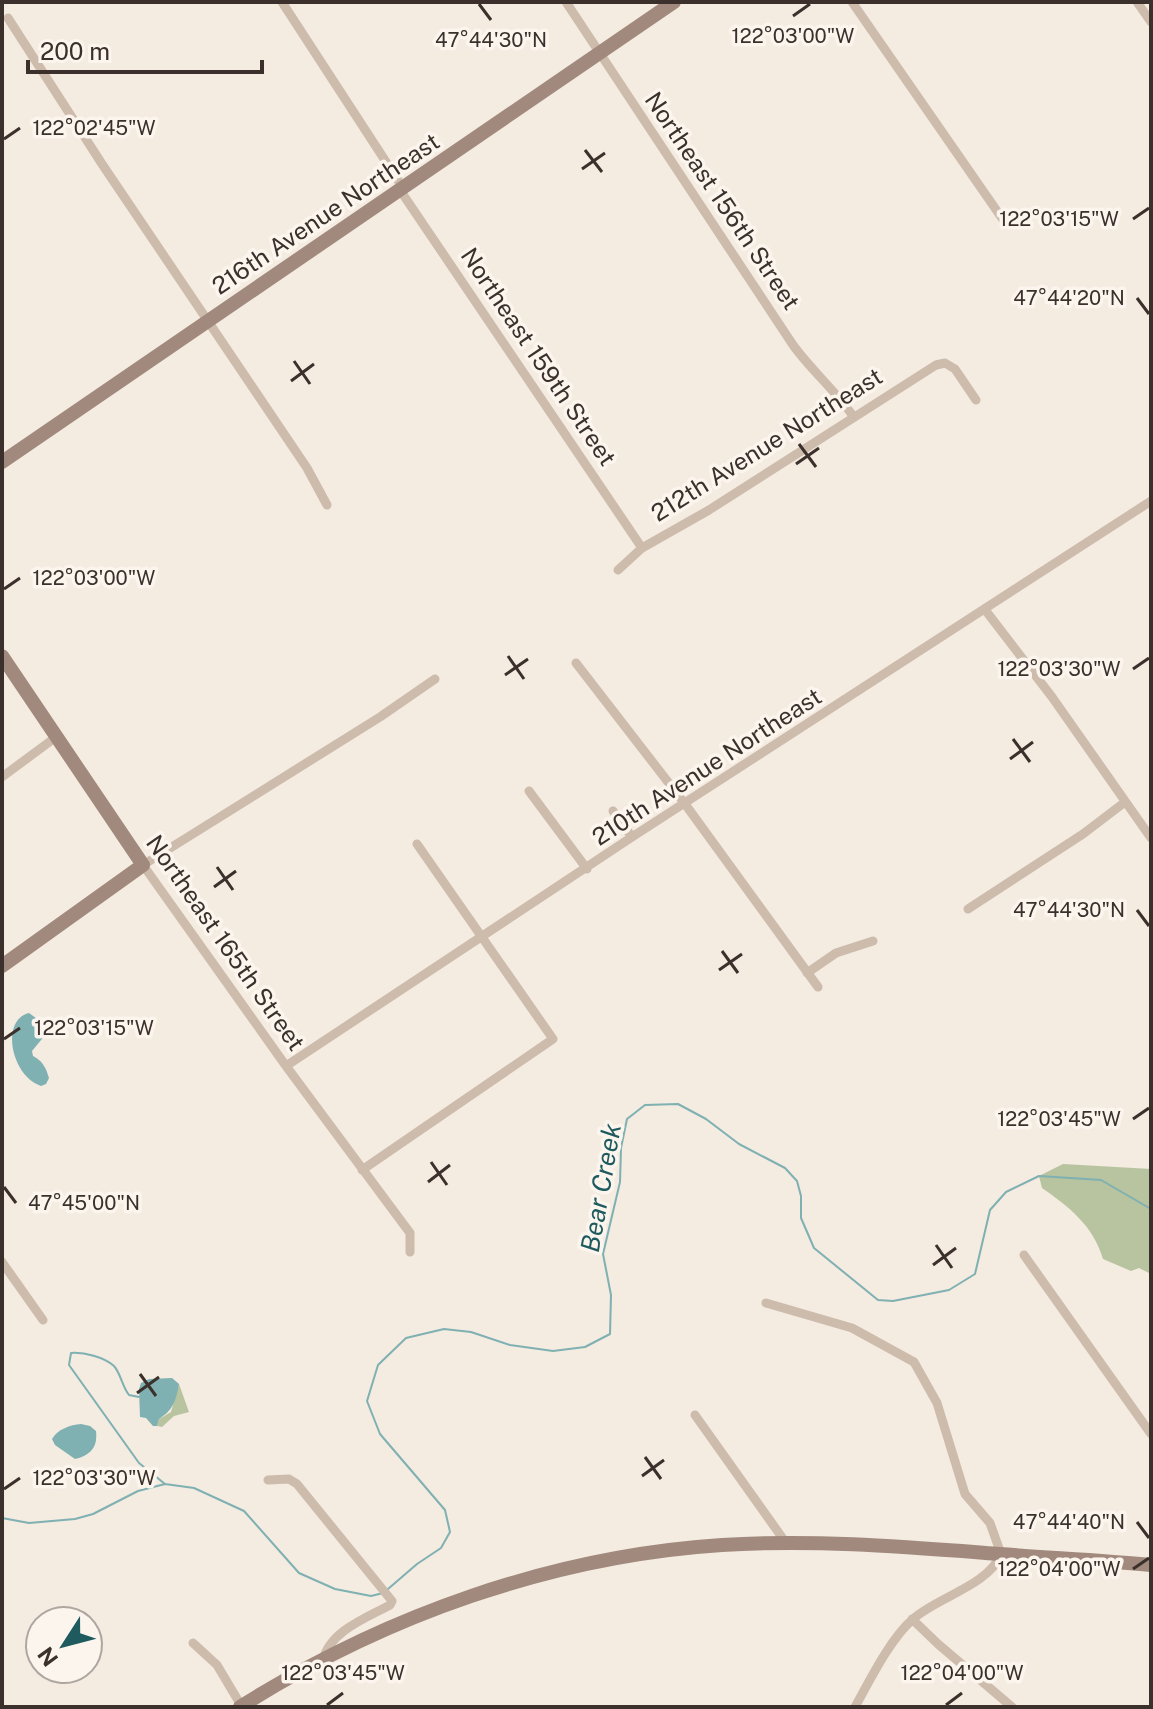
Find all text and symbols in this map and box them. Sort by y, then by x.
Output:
scale bar [28,24,262,74]
text: 122°03'00"W [732,24,854,48]
text: 47°44'30"N [435,28,547,52]
text: 200 m [40,37,110,65]
street label: Northeast 156th Street [639,86,806,315]
text: 122°02'45"W [32,116,156,140]
street label: 216th Avenue Northeast [207,127,444,300]
text: 122°03'15"W [999,207,1119,231]
street label: Northeast 159th Street [455,242,622,471]
text: 47°44'20"N [1013,286,1125,310]
street label: 212th Avenue Northeast [646,362,887,527]
text: 122°03'00"W [33,566,155,590]
text: 122°03'30"W [997,657,1121,681]
street label: 210th Avenue Northeast [587,682,826,851]
street label: Northeast 165th Street [141,829,311,1056]
text: 47°44'30"N [1013,898,1125,922]
text: 122°03'15"W [34,1016,154,1040]
text: 122°03'45"W [997,1107,1121,1131]
water label: Bear Creek [574,1121,627,1255]
text: 47°45'00"N [28,1191,140,1215]
text: 122°03'30"W [32,1466,156,1490]
text: 47°44'40"N [1013,1510,1125,1534]
text: 122°04'00"W [998,1557,1120,1581]
north arrow [24,1605,104,1685]
text: N [32,1642,63,1671]
text: 122°03'45"W [281,1661,405,1685]
text: 122°04'00"W [901,1661,1023,1685]

